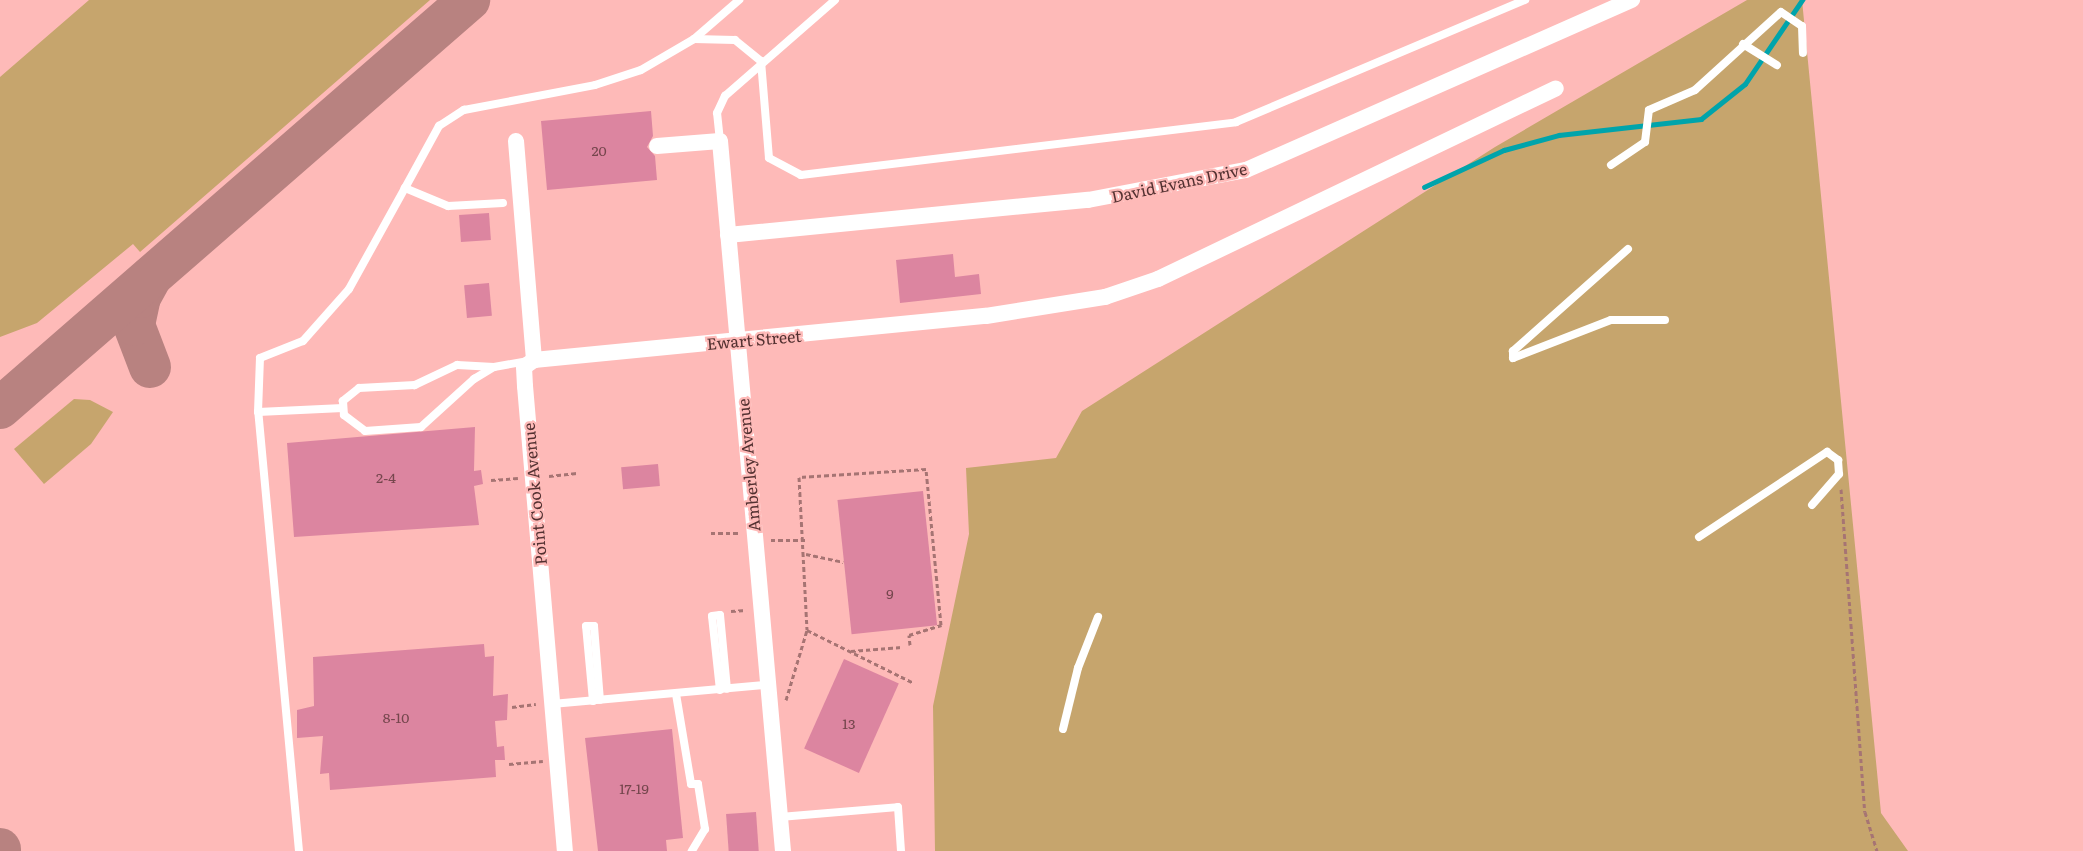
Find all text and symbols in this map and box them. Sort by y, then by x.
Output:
house number: 20 [591,142,607,158]
street label: David Evans Drive [1109,158,1249,206]
street label: Ewart Street [706,325,802,353]
street label: Amberley Avenue [733,398,763,532]
street label: Point Cook Avenue [518,422,550,566]
house number: 2-4 [376,469,396,485]
house number: 9 [886,585,894,601]
house number: 8-10 [383,709,409,725]
house number: 13 [842,715,856,731]
house number: 17-19 [619,780,649,796]

